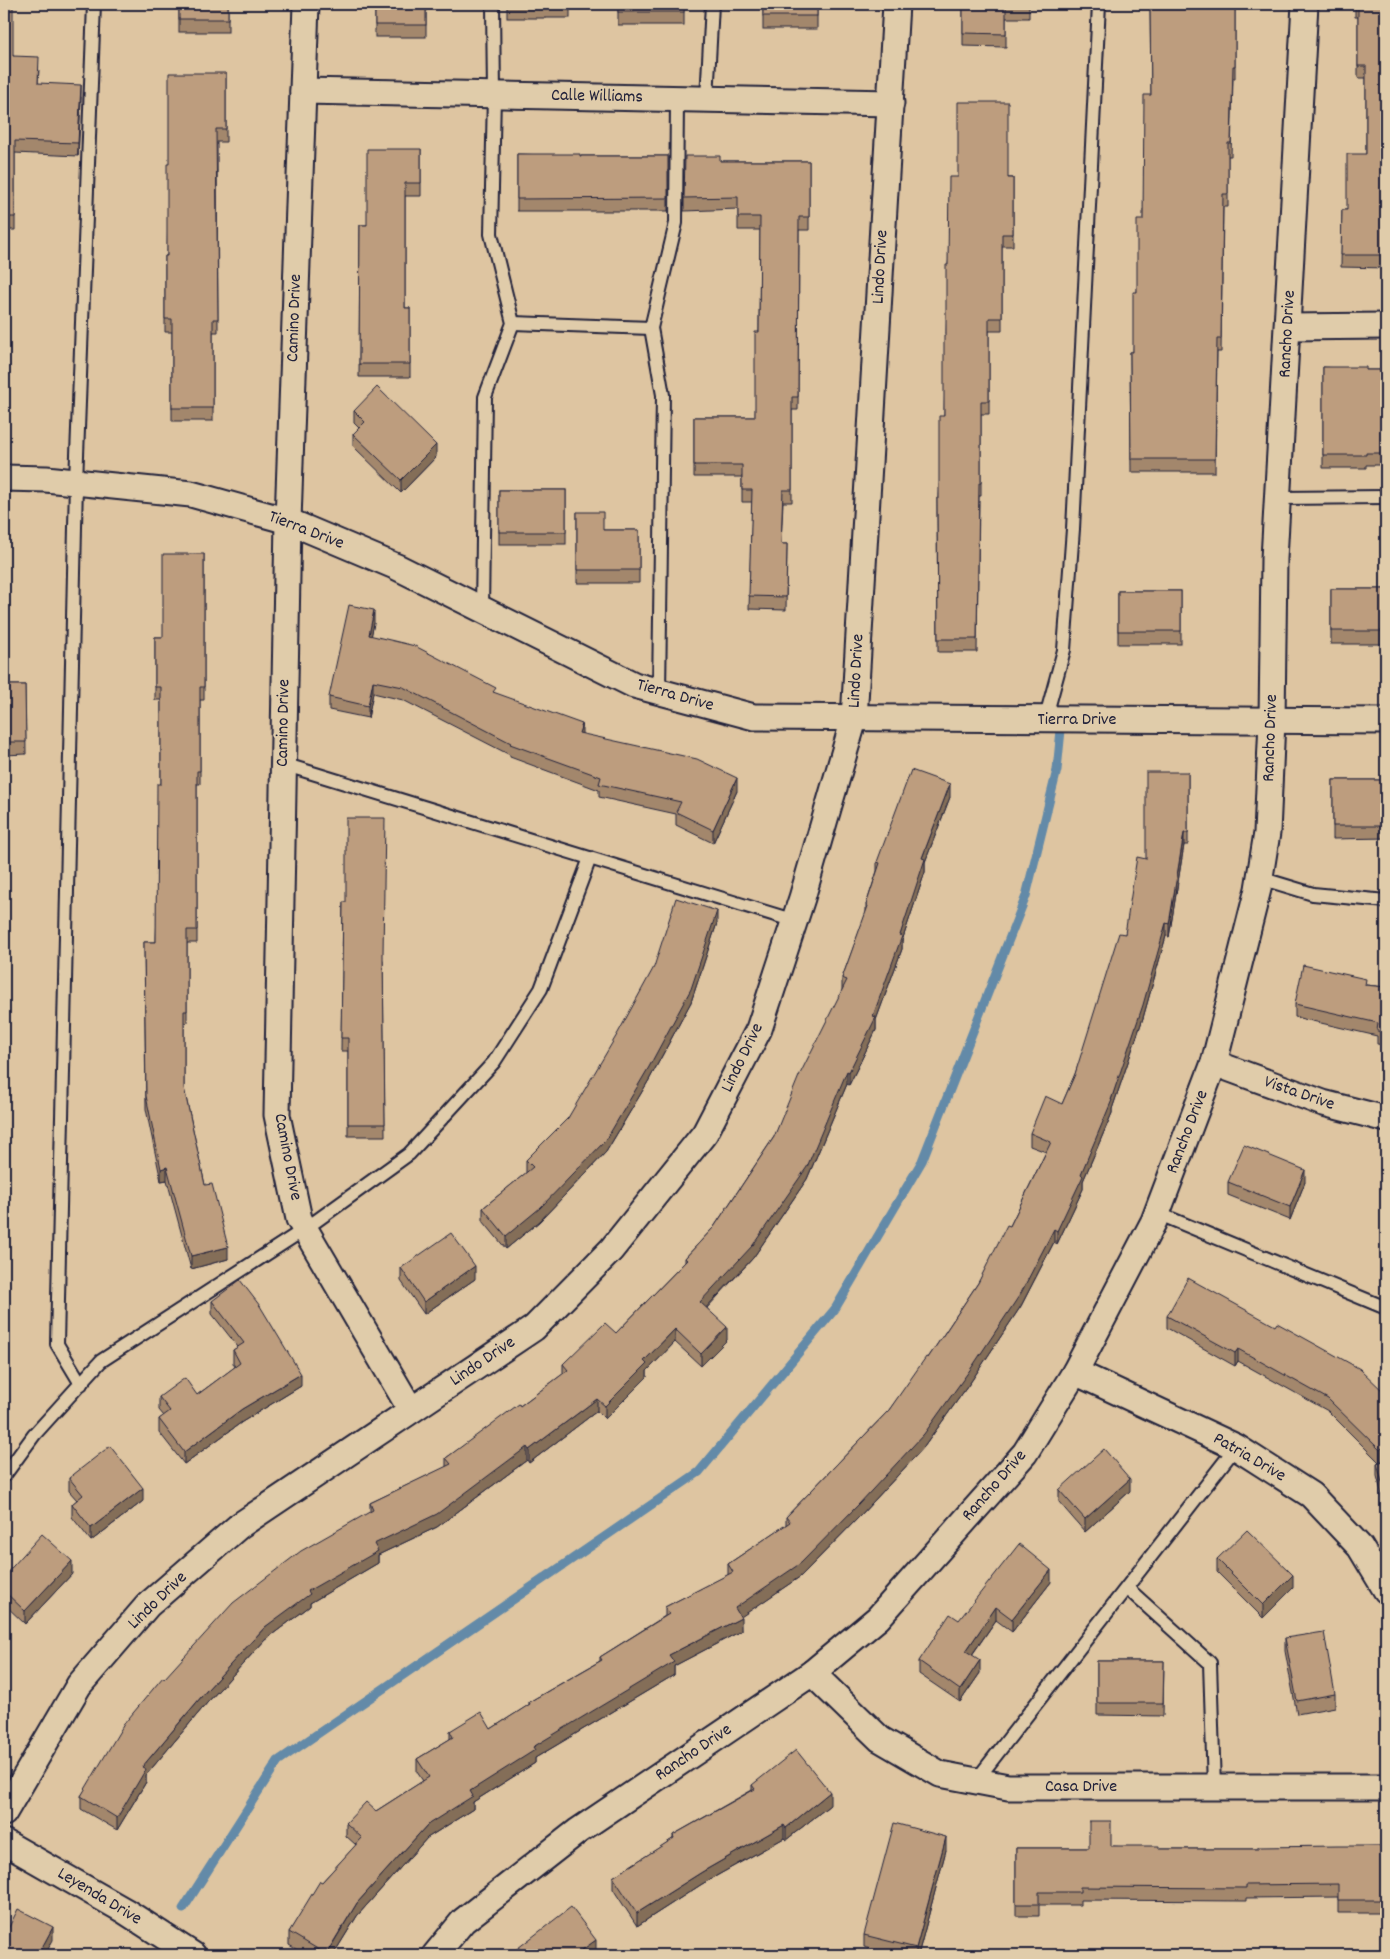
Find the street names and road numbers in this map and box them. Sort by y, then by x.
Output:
street label: Calle Williams [551,84,643,110]
street label: Lindo Drive [867,229,895,305]
street label: Camino Drive [281,273,309,362]
street label: Rancho Drive [1273,289,1303,379]
street label: Tierra Drive [265,505,347,557]
street label: Lindo Drive [843,633,871,709]
street label: Tierra Drive [634,673,716,719]
street label: Camino Drive [271,679,297,767]
street label: Rancho Drive [1257,694,1285,782]
street label: Tierra Drive [1037,708,1117,733]
street label: Lindo Drive [715,1019,771,1097]
street label: Vista Drive [1260,1070,1338,1118]
street label: Rancho Drive [1161,1086,1215,1177]
street label: Camino Drive [266,1111,308,1203]
street label: Lindo Drive [445,1331,521,1393]
street label: Patria Drive [1208,1427,1290,1489]
street label: Rancho Drive [957,1445,1033,1527]
street label: Lindo Drive [123,1566,193,1636]
street label: Rancho Drive [651,1718,737,1788]
street label: Casa Drive [1045,1775,1117,1800]
street label: Leyenda Drive [52,1862,146,1932]

